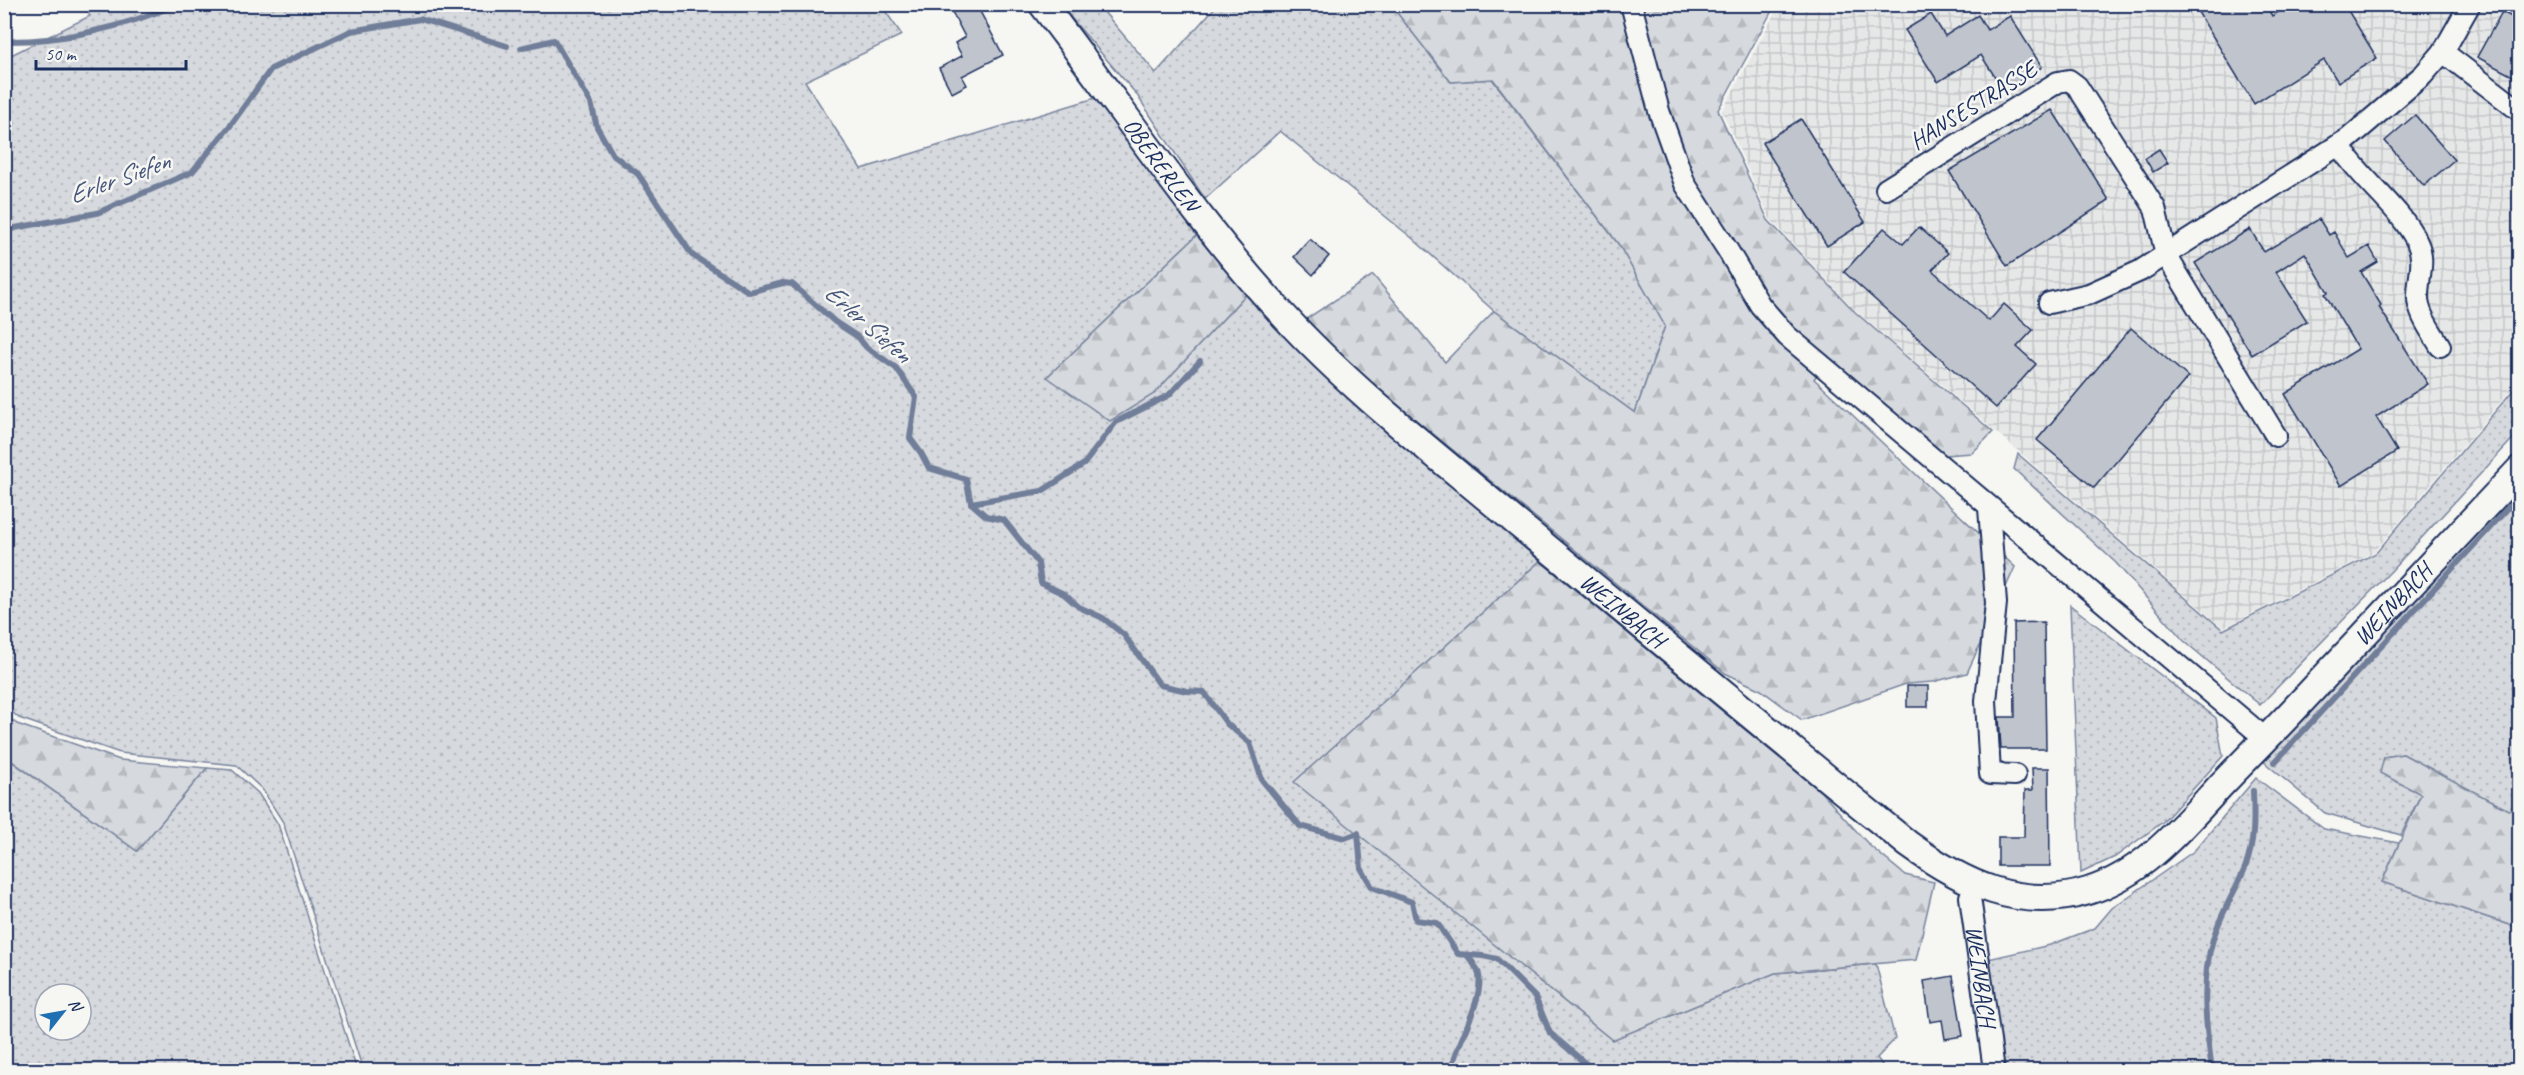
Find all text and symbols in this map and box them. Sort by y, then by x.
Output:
scale bar [36,33,186,71]
text: 50 m [45,43,78,65]
street label: HANSESTRASSE [1904,52,2045,156]
street label: OBERERLEN [1116,112,1208,220]
water label: Erler Siefen [64,144,176,212]
water label: Erler Siefen [817,276,920,371]
street label: WEINBACH [2347,554,2441,652]
street label: WEINBACH [1574,567,1674,657]
street label: WEINBACH [1959,924,2003,1032]
north arrow [33,982,93,1042]
text: N [64,995,88,1017]

